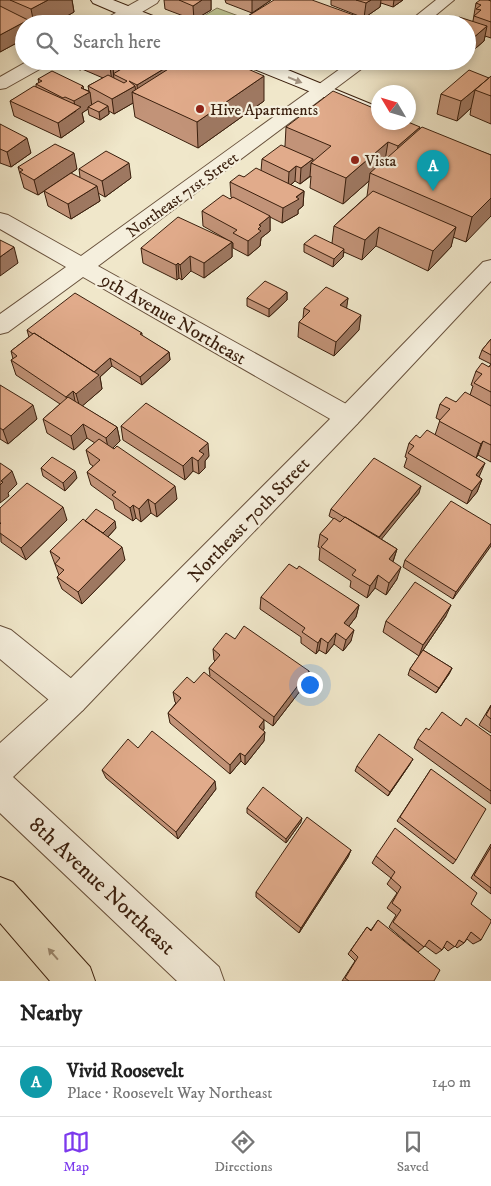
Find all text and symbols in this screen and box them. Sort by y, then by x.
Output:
search box [15,15,476,70]
icon: search [33,29,61,57]
text: Search here [73,31,161,54]
one-way arrow [288,76,302,84]
north arrow [371,85,416,130]
place label: Hive Apartments [210,100,318,120]
marker: Hive Apartments [194,103,206,115]
street label: Northeast 71st Street [123,148,242,242]
pin: A [417,150,449,191]
place label: Vista [364,151,397,171]
marker: Vista [349,154,361,166]
street label: 9th Avenue Northeast [96,268,250,370]
street label: Northeast 70th Street [183,453,315,587]
your location [297,672,323,698]
street label: 8th Avenue Northeast [23,811,181,961]
one-way arrow [47,948,58,961]
text: Nearby [20,1001,82,1027]
text: Vivid Roosevelt [67,1060,184,1083]
text: A [31,1072,41,1092]
text: 140 m [432,1072,471,1092]
text: Place · Roosevelt Way Northeast [67,1083,272,1103]
tab: Map [62,1128,90,1176]
tab: Directions [214,1128,272,1176]
tab: Saved [397,1128,429,1176]

